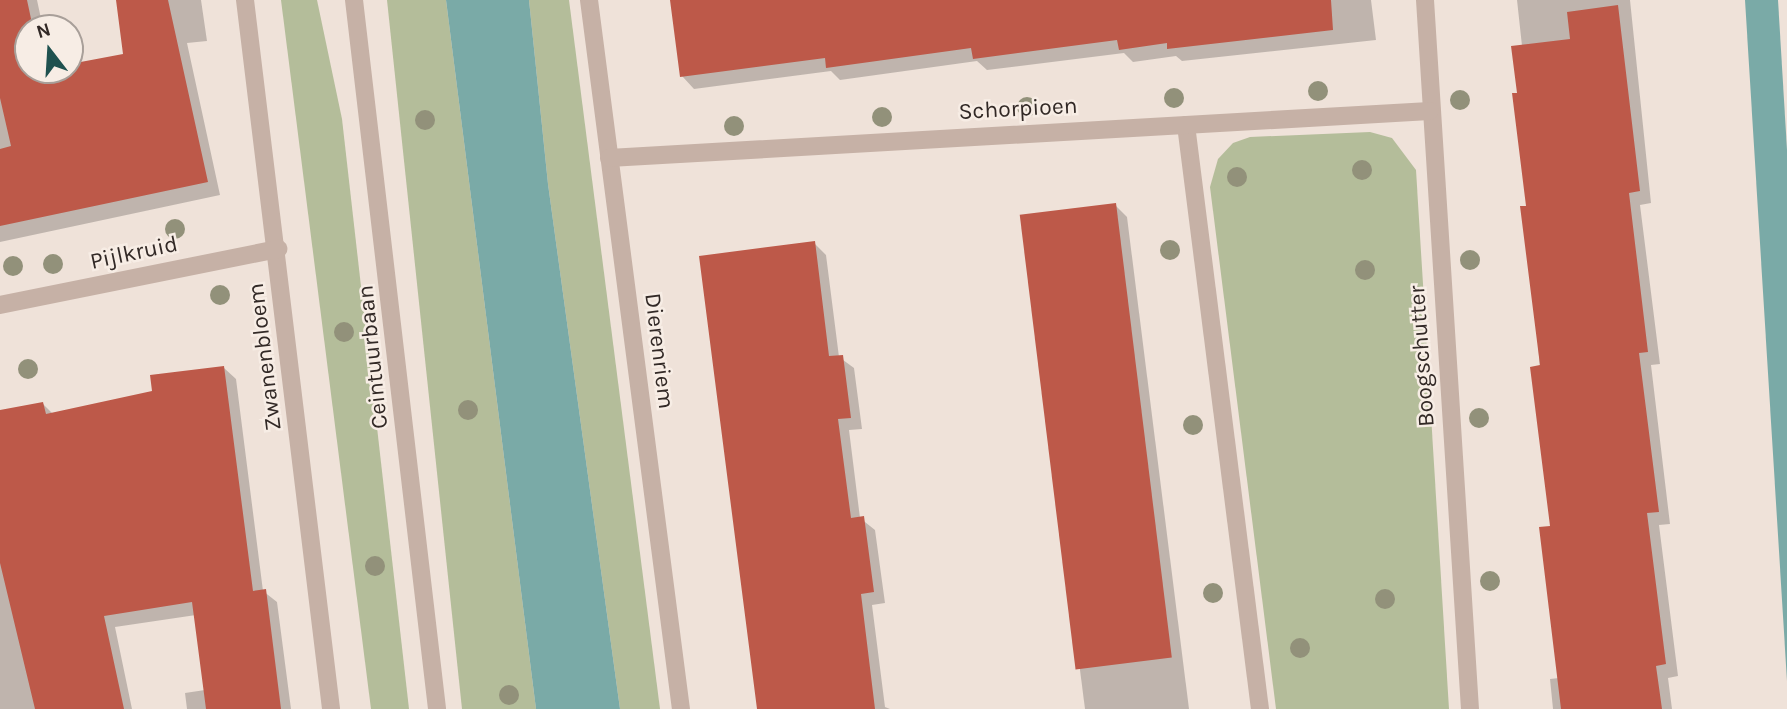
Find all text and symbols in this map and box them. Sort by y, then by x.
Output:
north arrow [14,14,84,84]
text: N [34,18,53,43]
street label: Schorpioen [958,92,1078,126]
street label: Pijlkruid [88,230,180,276]
street label: Zwanenbloem [242,282,288,432]
street label: Ceintuurbaan [352,284,394,430]
street label: Boogschutter [1403,284,1441,428]
street label: Dierenriem [638,292,680,410]

